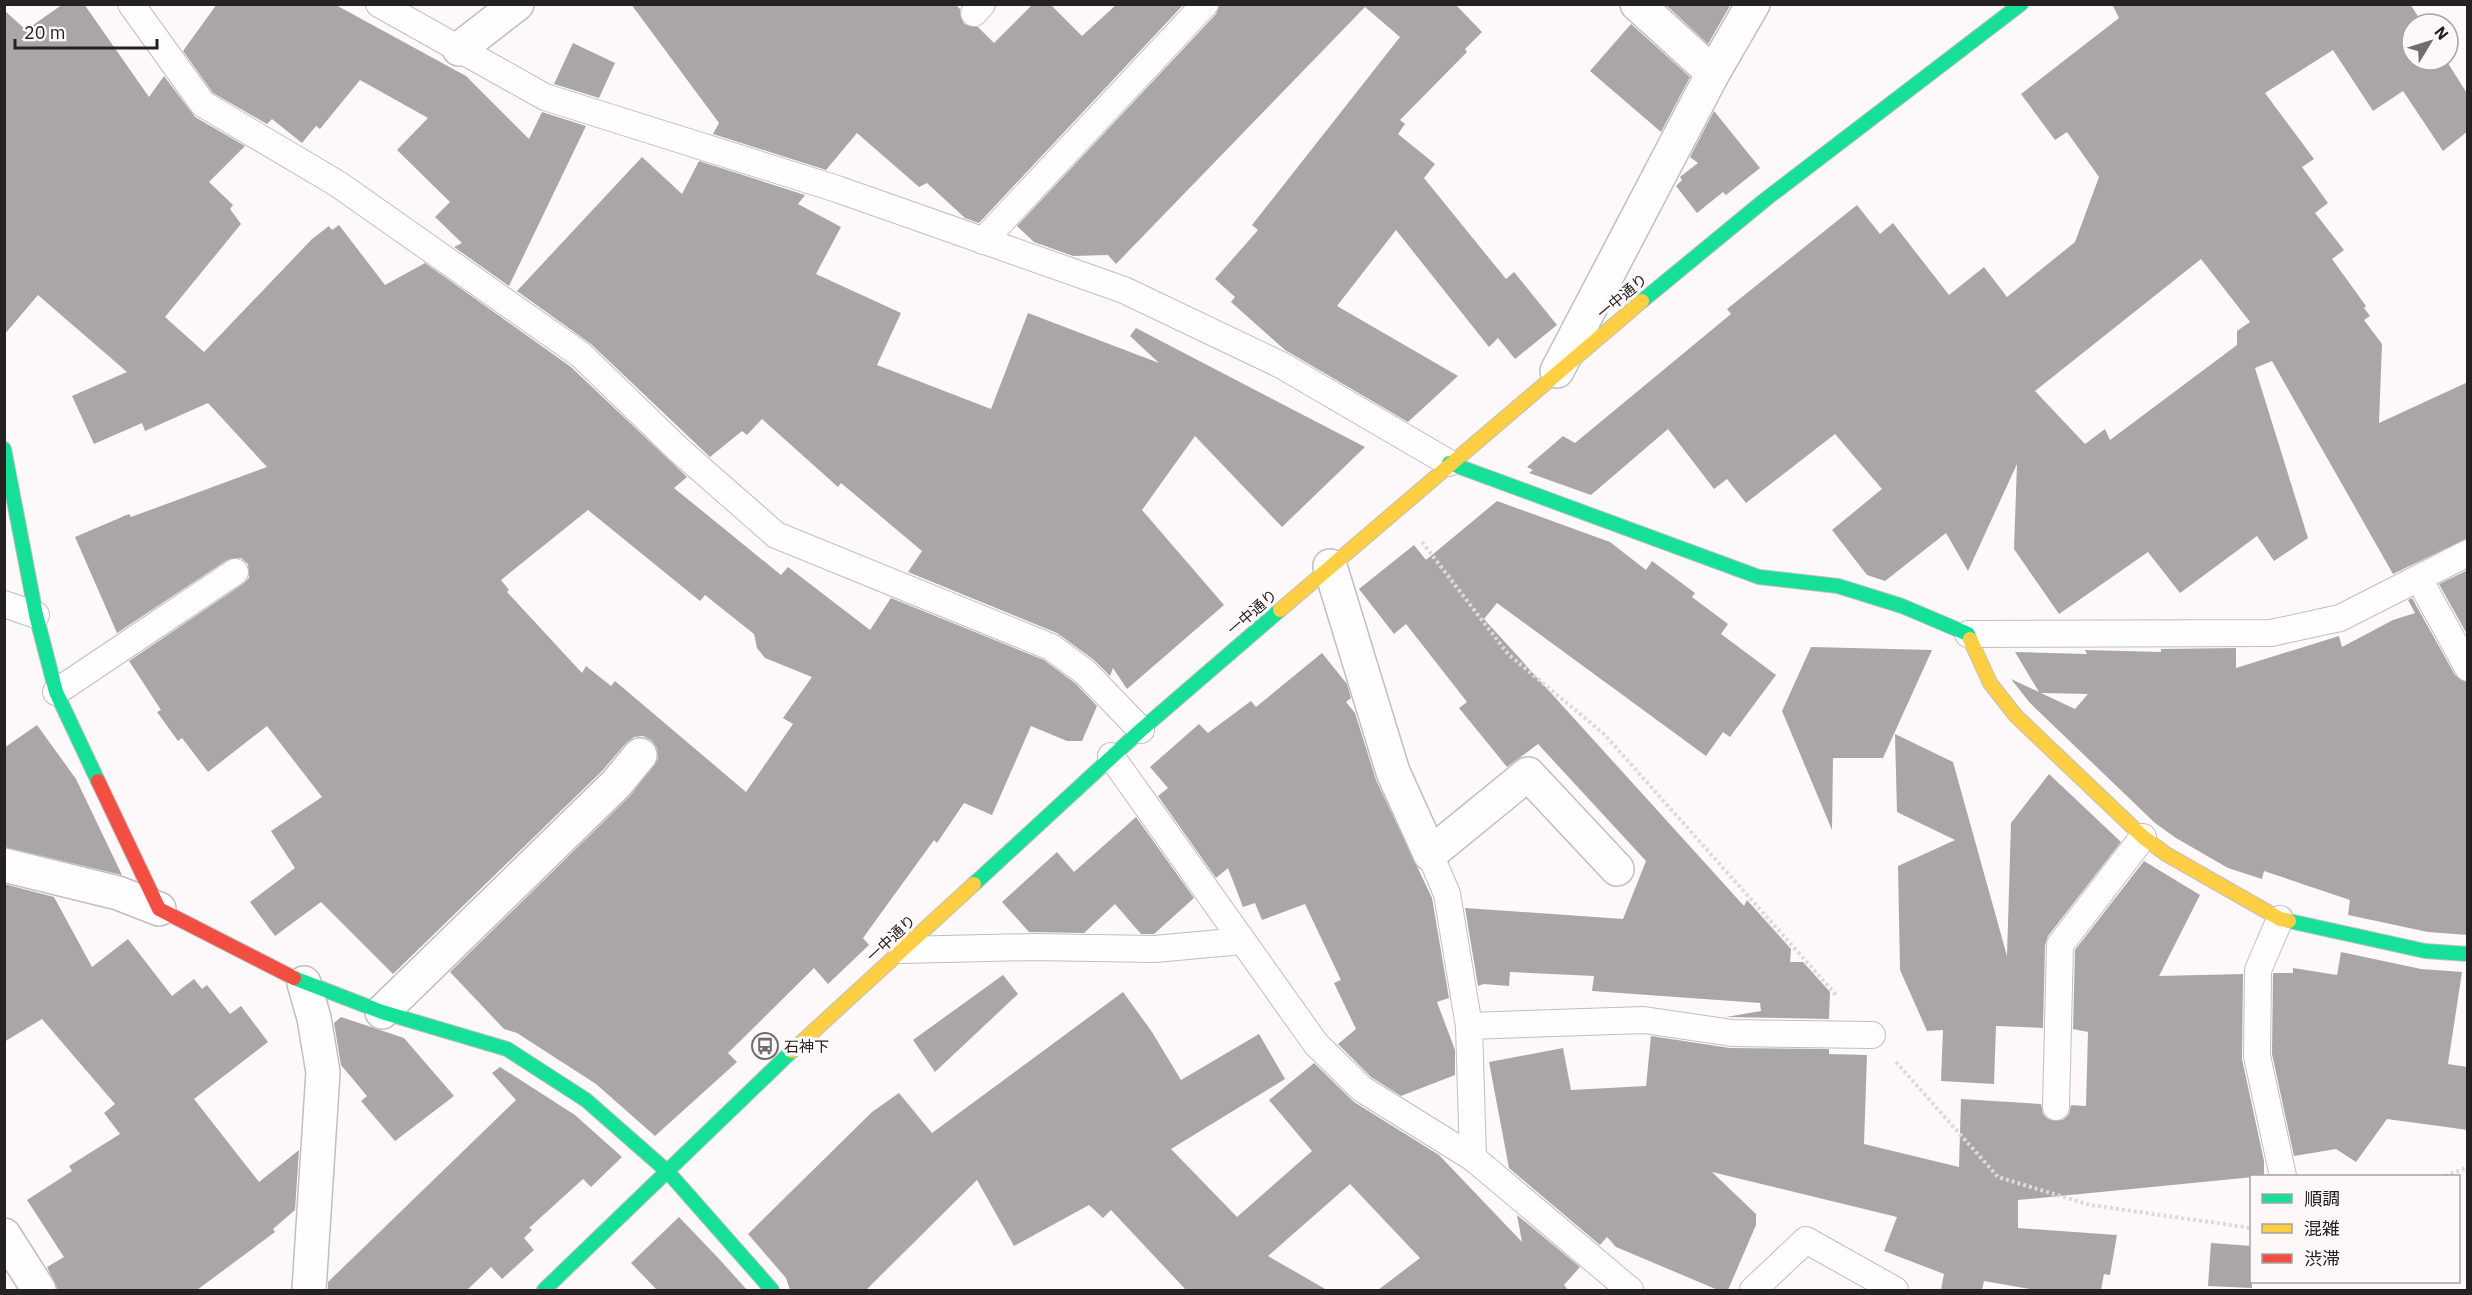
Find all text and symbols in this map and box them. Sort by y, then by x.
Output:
scale bar [15,12,158,50]
north arrow [2400,12,2460,72]
text: 20 m [24,21,66,44]
text: N [2430,22,2453,43]
street label: 一中通り [1593,269,1651,323]
street label: 一中通り [1223,585,1281,639]
street label: 一中通り [863,911,919,965]
bus stop icon: 石神下 [750,1031,780,1061]
place label: 石神下 [784,1037,829,1056]
legend [2250,1175,2460,1283]
text: 順調 [2304,1187,2340,1210]
text: 混雑 [2304,1217,2340,1240]
text: 渋滞 [2304,1247,2340,1270]

